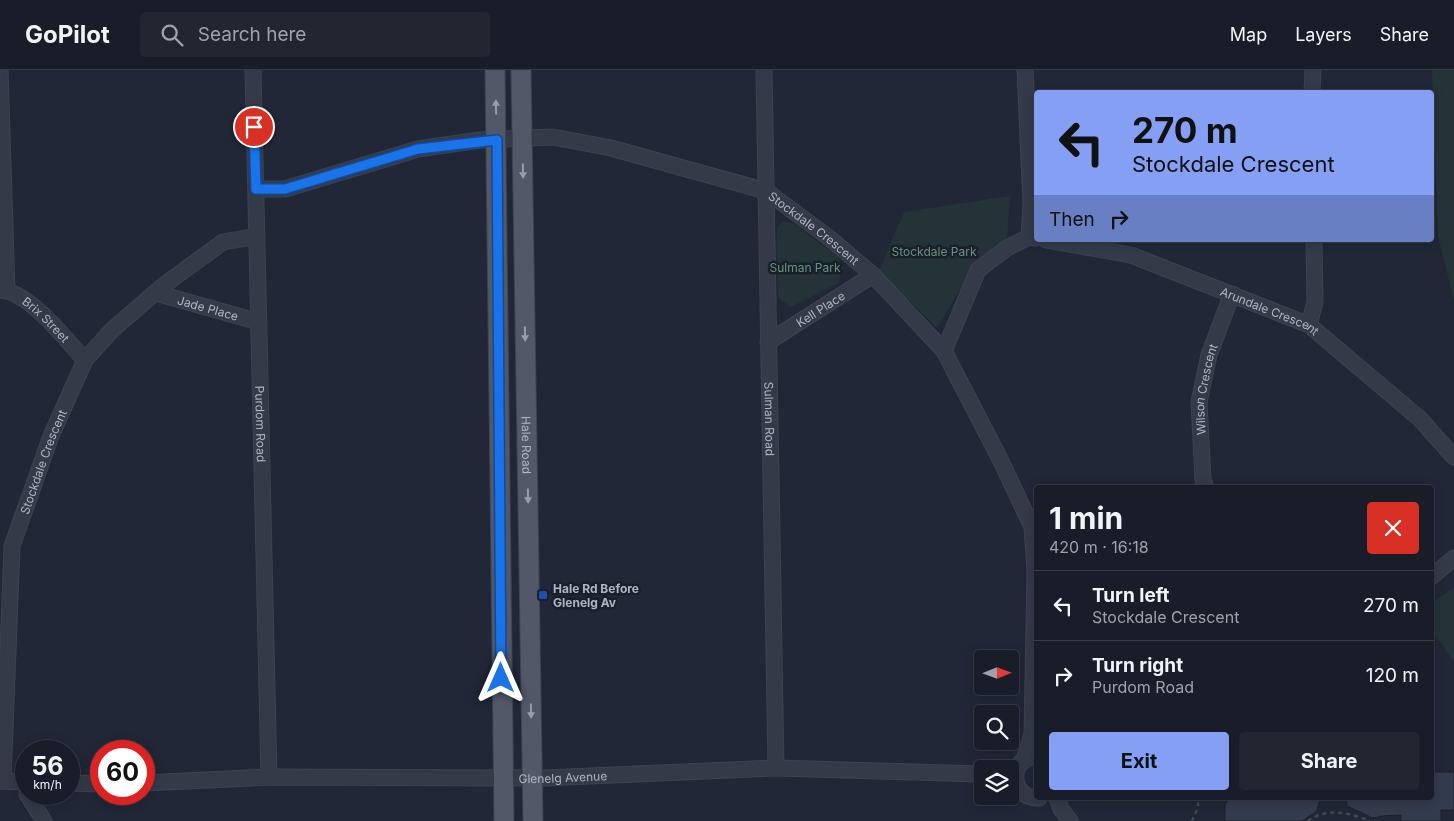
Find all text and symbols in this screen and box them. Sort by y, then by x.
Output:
search box [140,12,490,57]
text: GoPilot [25,20,110,49]
icon: search [158,21,186,49]
text: Search here [198,23,306,46]
text: Map [1230,24,1267,45]
text: Layers [1295,24,1352,45]
text: Share [1380,24,1429,45]
one-way arrow [492,99,500,115]
pin [233,106,275,148]
text: 270 m [1132,109,1238,151]
icon: left [1049,110,1114,175]
icon: arrive [240,113,268,141]
text: Stockdale Crescent [1132,151,1335,177]
one-way arrow [519,163,527,179]
street label: Stockdale Crescent [766,188,862,268]
icon: right [1105,205,1133,233]
text: Then [1049,208,1095,231]
park label: Stockdale Park [892,244,977,259]
park label: Sulman Park [769,260,841,275]
street label: Arundale Crescent [1218,283,1323,338]
street label: Kell Place [793,288,847,330]
street label: Jade Place [176,292,240,323]
street label: Brix Street [20,293,73,345]
one-way arrow [521,326,529,342]
street label: Wilson Crescent [1191,341,1220,435]
street label: Sulman Road [762,382,778,456]
street label: Purdom Road [253,385,269,462]
street label: Stockdale Crescent [16,407,69,516]
street label: Hale Road [519,416,535,474]
one-way arrow [524,488,532,504]
text: 1 min [1049,500,1123,536]
button: close [1367,502,1419,554]
text: 420 m · 16:18 [1049,537,1149,557]
place label: Hale Rd Before Glenelg Av [553,581,639,610]
text: Turn left [1092,584,1170,607]
marker: Hale Rd Before Glenelg Av [537,589,549,601]
icon: left [1049,592,1077,620]
text: 270 m [1363,594,1419,617]
text: Stockdale Crescent [1092,607,1239,627]
north arrow [974,650,1019,695]
map controls [974,650,1019,805]
position arrow [474,651,526,703]
text: Turn right [1092,654,1183,677]
icon: right [1049,662,1077,690]
text: 120 m [1366,664,1419,687]
text: Purdom Road [1092,677,1194,697]
one-way arrow [527,703,535,719]
button: search [974,705,1019,750]
button: Exit [1049,732,1229,790]
button: Share [1239,732,1419,790]
speed limit sign: 60 [90,740,155,805]
text: 56 [31,751,64,781]
button: layers [974,760,1019,805]
street label: Glenelg Avenue [518,768,608,786]
text: km/h [33,777,62,792]

